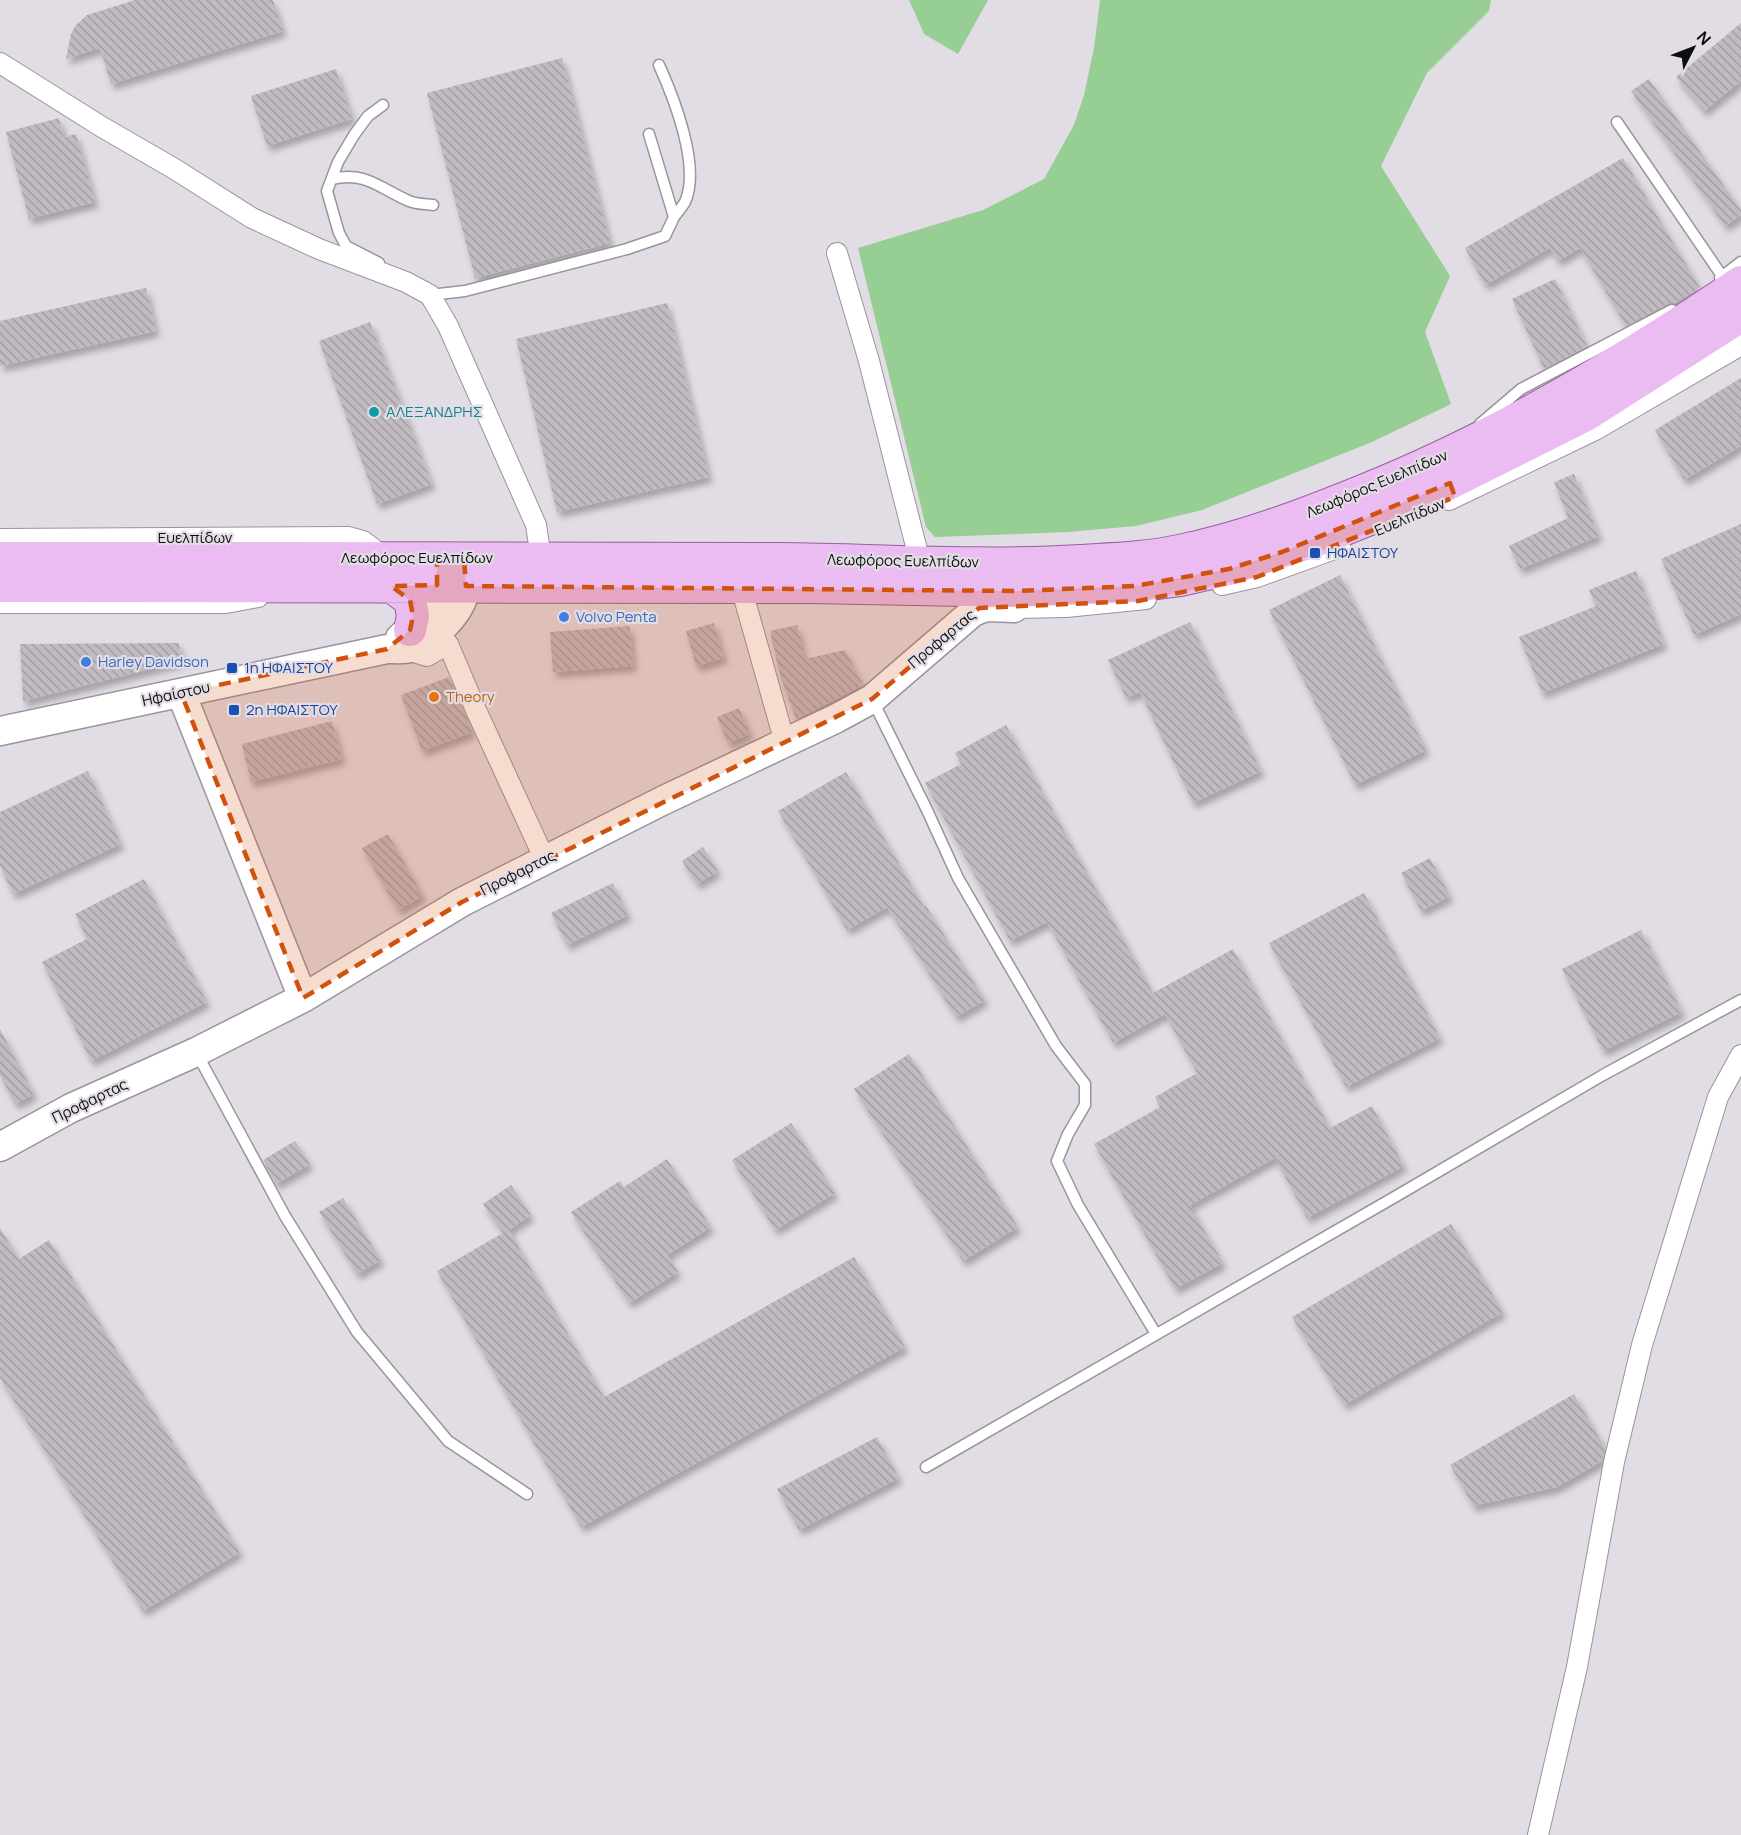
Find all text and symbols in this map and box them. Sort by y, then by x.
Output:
north arrow [1663,18,1723,78]
text: N [1692,26,1716,50]
place label: ΑΛΕΞΑΝΔΡΗΣ [386,401,482,422]
marker: ΑΛΕΞΑΝΔΡΗΣ [367,405,381,419]
street label: Λεωφόρος Ευελπίδων [1304,446,1450,522]
street label: Ευελπίδων [1372,494,1448,540]
street label: Ευελπίδων [158,527,233,548]
place label: ΗΦΑΙΣΤΟΥ [1327,542,1399,563]
marker: ΗΦΑΙΣΤΟΥ [1308,546,1322,560]
street label: Λεωφόρος Ευελπίδων [341,547,493,568]
street label: Λεωφόρος Ευελπίδων [827,549,980,572]
street label: Προφαρτας [904,604,980,673]
place label: Volvo Penta [576,606,657,627]
marker: Volvo Penta [557,610,571,624]
place label: Harley Davidson [98,651,209,672]
marker: Harley Davidson [79,655,93,669]
place label: 1η ΗΦΑΙΣΤΟΥ [244,657,333,678]
marker: 1η ΗΦΑΙΣΤΟΥ [225,661,239,675]
street label: Ηφαίστου [140,676,212,711]
place label: Theory [446,686,495,707]
marker: Theory [427,690,441,704]
place label: 2η ΗΦΑΙΣΤΟΥ [246,699,338,720]
marker: 2η ΗΦΑΙΣΤΟΥ [227,703,241,717]
street label: Προφαρτας [476,845,559,901]
street label: Προφαρτας [48,1073,131,1128]

